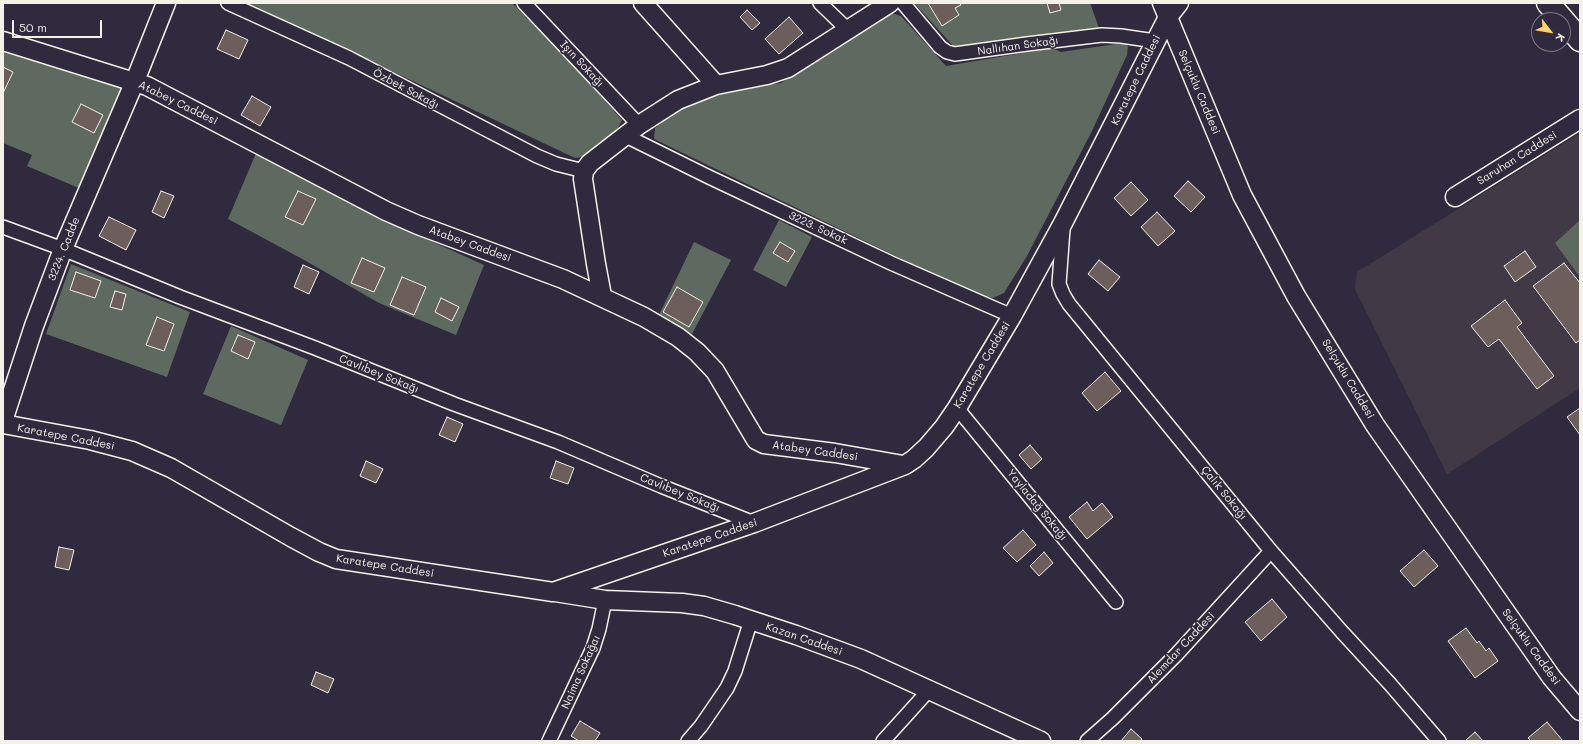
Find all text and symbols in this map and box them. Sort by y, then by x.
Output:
scale bar [14,12,104,38]
north arrow [1531,12,1571,52]
text: 50 m [19,19,47,35]
text: K [1553,31,1569,45]
street label: Karatepe Caddesi [1108,33,1164,127]
street label: Nallıhan Sokağı [977,34,1059,58]
street label: Işın Sokağı [557,38,607,90]
street label: Selçuklu Caddesi [1175,48,1223,136]
street label: Özbek Sokağı [371,66,441,112]
street label: Atabey Caddesi [136,78,220,128]
street label: Saruhan Caddesi [1475,128,1559,188]
street label: 3223. Sokak [787,209,849,247]
street label: 3224. Cadde [45,215,83,283]
street label: Atabey Caddesi [427,223,513,265]
street label: Karatepe Caddesi [951,319,1013,411]
street label: Selçuklu Caddesi [1319,337,1377,421]
street label: Cavlıbey Sokağı [337,352,421,396]
street label: Karatepe Caddesi [16,421,116,453]
street label: Atabey Caddesi [771,438,859,464]
street label: Çalık Sokağı [1198,463,1250,523]
street label: Yayladağ Sokağı [1004,467,1070,543]
street label: Cavlıbey Sokağı [638,471,722,515]
street label: Karatepe Caddesi [661,516,759,560]
street label: Karatepe Caddesi [335,552,435,580]
street label: Selçuklu Caddesi [1499,606,1563,688]
street label: Alemdar Caddesi [1144,609,1218,687]
street label: Kazan Caddesi [764,620,844,658]
street label: Naima Sokağaı [559,633,603,711]

